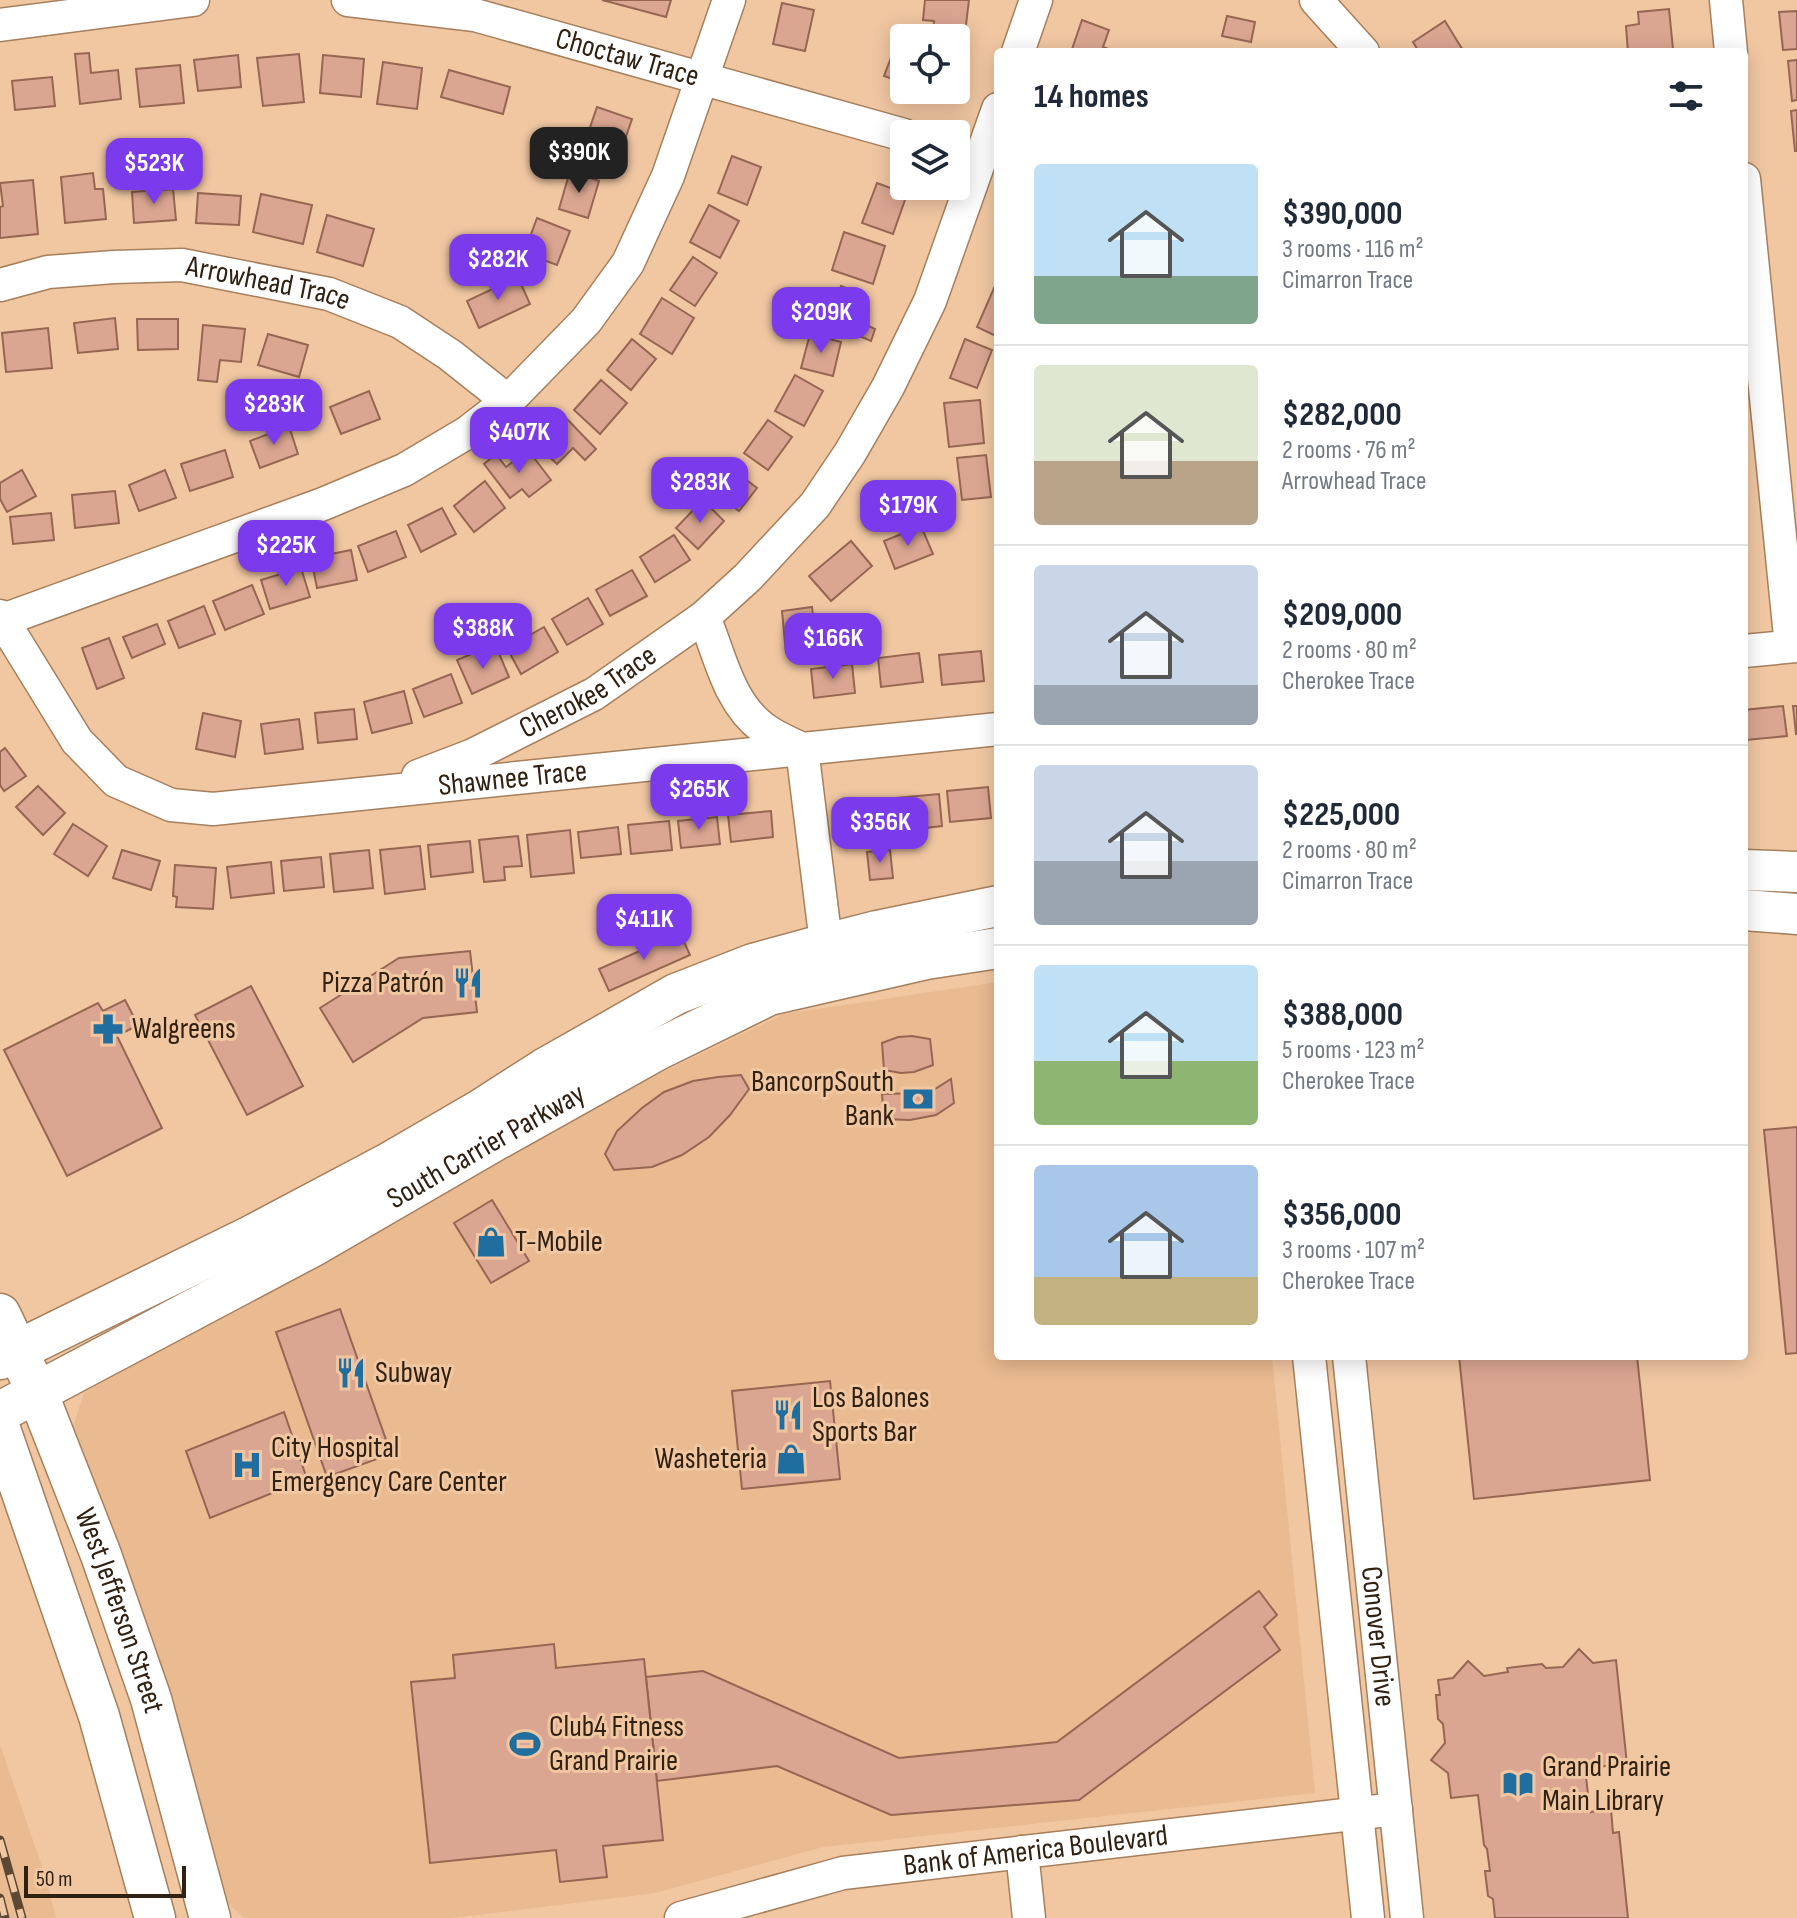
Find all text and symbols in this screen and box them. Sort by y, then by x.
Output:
street label: Choctaw Trace [551,20,703,95]
map controls [890,24,970,200]
button: locate [890,24,970,104]
icon: filters [1664,74,1708,118]
text: 14 homes [1034,76,1149,117]
button: layers [890,120,970,200]
pin: $390K [523,127,635,195]
text: $390K [548,137,610,168]
pin: $523K [98,138,210,206]
text: $523K [124,148,184,179]
text: $390,000 [1282,193,1402,234]
icon: home [1098,196,1194,292]
pin: $282K [442,234,554,302]
text: 3 rooms · 116 m² [1282,234,1424,265]
text: $282K [467,244,529,275]
street label: Arrowhead Trace [182,248,356,319]
text: Cimarron Trace [1282,265,1413,296]
pin: $209K [765,287,877,355]
text: $209K [790,297,852,328]
pin: $283K [218,379,330,447]
text: $283K [243,389,305,420]
text: $282,000 [1282,394,1402,435]
icon: home [1098,397,1194,493]
pin: $407K [463,407,575,475]
text: $407K [488,417,550,448]
text: 2 rooms · 76 m² [1282,435,1416,466]
pin: $283K [644,457,756,525]
text: Arrowhead Trace [1282,466,1426,497]
text: $283K [669,467,731,498]
pin: $179K [852,480,964,548]
text: $179K [878,490,938,521]
pin: $225K [230,520,342,588]
text: $225K [256,530,316,561]
text: $209,000 [1282,594,1402,635]
icon: home [1098,597,1194,693]
pin: $388K [427,603,539,671]
text: $388K [452,613,514,644]
pin: $166K [777,613,889,681]
text: $166K [803,623,863,654]
text: 2 rooms · 80 m² [1282,635,1417,666]
street label: Cherokee Trace [513,638,664,747]
text: Cherokee Trace [1282,666,1415,697]
street label: Shawnee Trace [436,753,589,804]
pin: $265K [643,764,755,832]
text: $265K [668,774,730,805]
text: $225,000 [1282,794,1400,835]
pin: $356K [824,797,936,865]
icon: home [1098,797,1194,893]
text: $356K [849,807,911,838]
text: 2 rooms · 80 m² [1282,835,1417,866]
text: Cimarron Trace [1282,866,1413,897]
pin: $411K [588,894,700,962]
text: $411K [615,904,673,935]
place label: Pizza Patrón [322,965,444,1001]
restaurant icon: Pizza Patrón [451,966,485,1000]
text: $388,000 [1282,994,1403,1035]
icon: home [1098,997,1194,1093]
place label: Walgreens [132,1011,236,1047]
pharmacy icon: Walgreens [91,1012,125,1046]
text: 5 rooms · 123 m² [1282,1035,1425,1066]
place label: BancorpSouth Bank [751,1064,895,1134]
text: Cherokee Trace [1282,1066,1415,1097]
street label: South Carrier Parkway [381,1076,592,1217]
bank icon: BancorpSouth Bank [901,1082,935,1116]
text: $356,000 [1282,1194,1401,1235]
icon: home [1098,1197,1194,1293]
place label: T-Mobile [515,1224,603,1260]
shop icon: T-Mobile [474,1225,508,1259]
text: 3 rooms · 107 m² [1282,1235,1425,1266]
text: Cherokee Trace [1282,1266,1415,1297]
place label: Subway [375,1355,452,1391]
restaurant icon: Subway [334,1356,368,1390]
place label: Los Balones Sports Bar [812,1380,929,1450]
restaurant icon: Los Balones Sports Bar [771,1398,805,1432]
place label: City Hospital Emergency Care Center [271,1430,507,1500]
place label: Washeteria [654,1441,767,1477]
shop icon: Washeteria [774,1442,808,1476]
hospital icon: City Hospital Emergency Care Center [230,1448,264,1482]
street label: West Jefferson Street [66,1503,172,1717]
street label: Conover Drive [1353,1565,1403,1709]
place label: Club4 Fitness Grand Prairie [549,1709,684,1779]
sports icon: Club4 Fitness Grand Prairie [508,1727,542,1761]
place label: Grand Prairie Main Library [1542,1749,1671,1819]
library icon: Grand Prairie Main Library [1501,1767,1535,1801]
street label: Bank of America Boulevard [901,1818,1170,1884]
scale bar [24,1862,186,1898]
text: 50 m [36,1866,72,1893]

